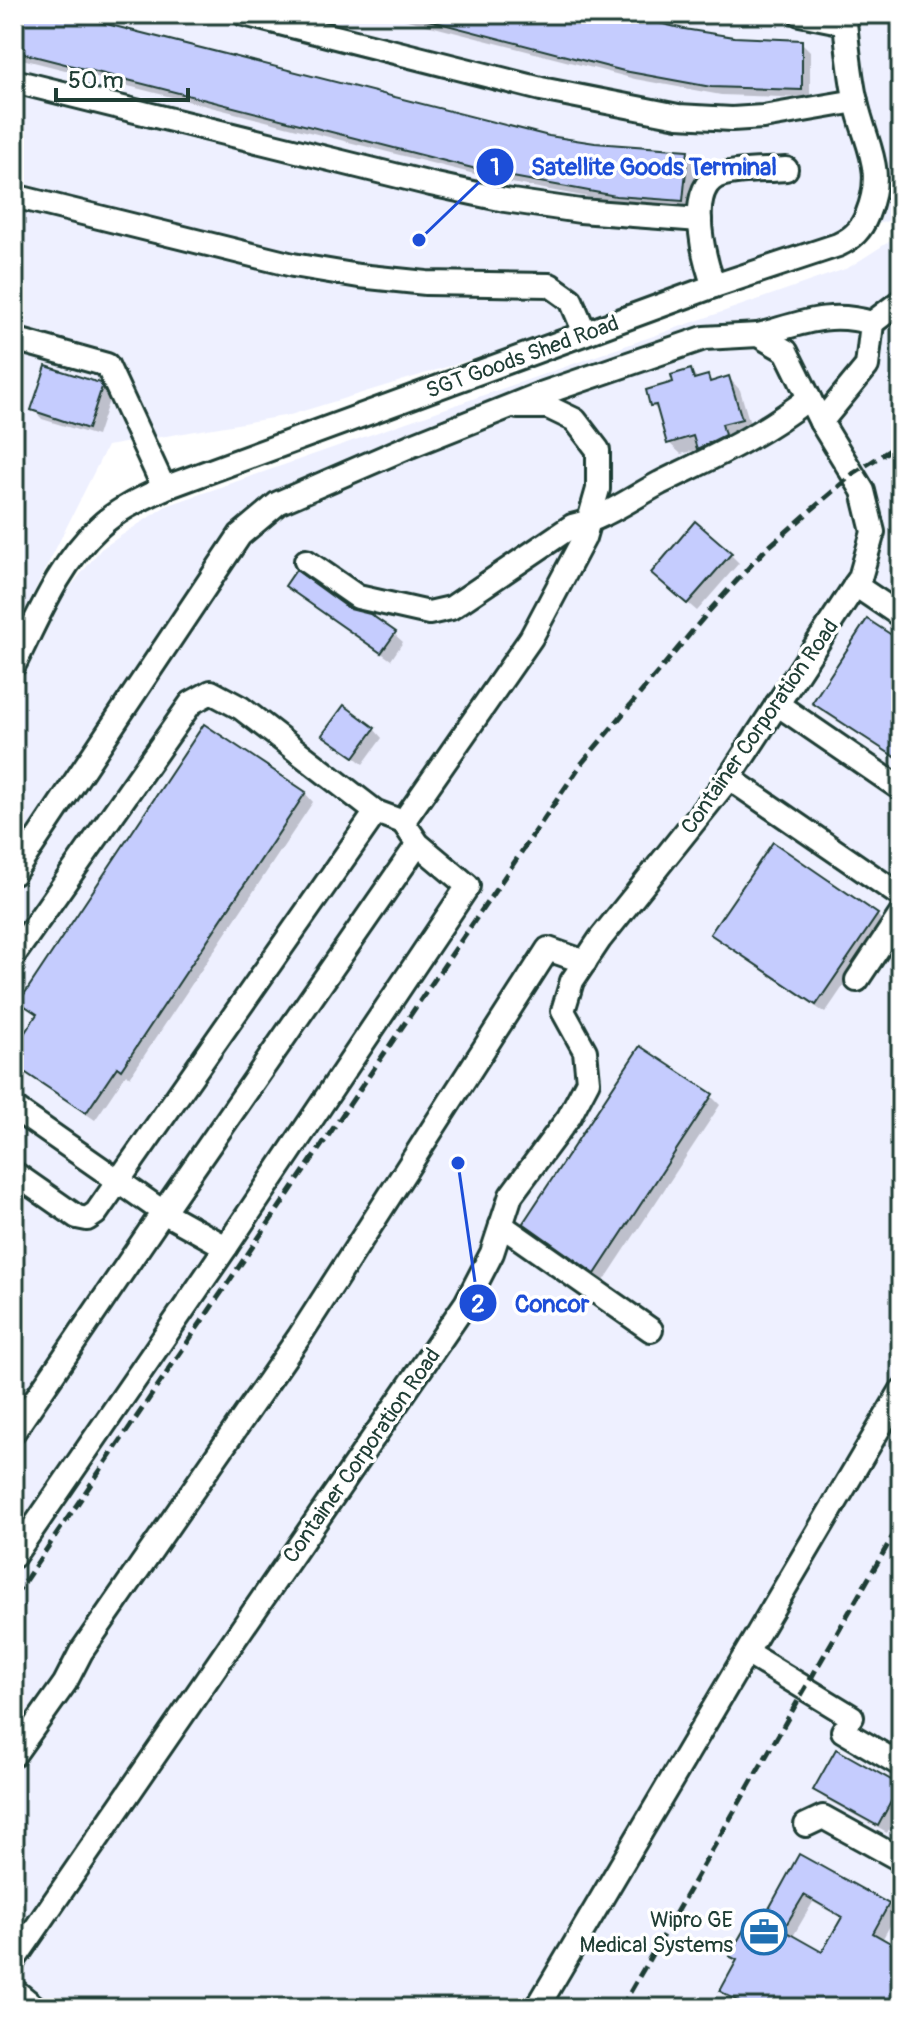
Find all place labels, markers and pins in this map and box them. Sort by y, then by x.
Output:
callout: Satellite Goods Terminal [475,143,793,191]
callout: Concor [458,1279,605,1327]
place label: Wipro GE Medical Systems [580,1906,733,1959]
office icon: Wipro GE Medical Systems [740,1908,788,1956]

